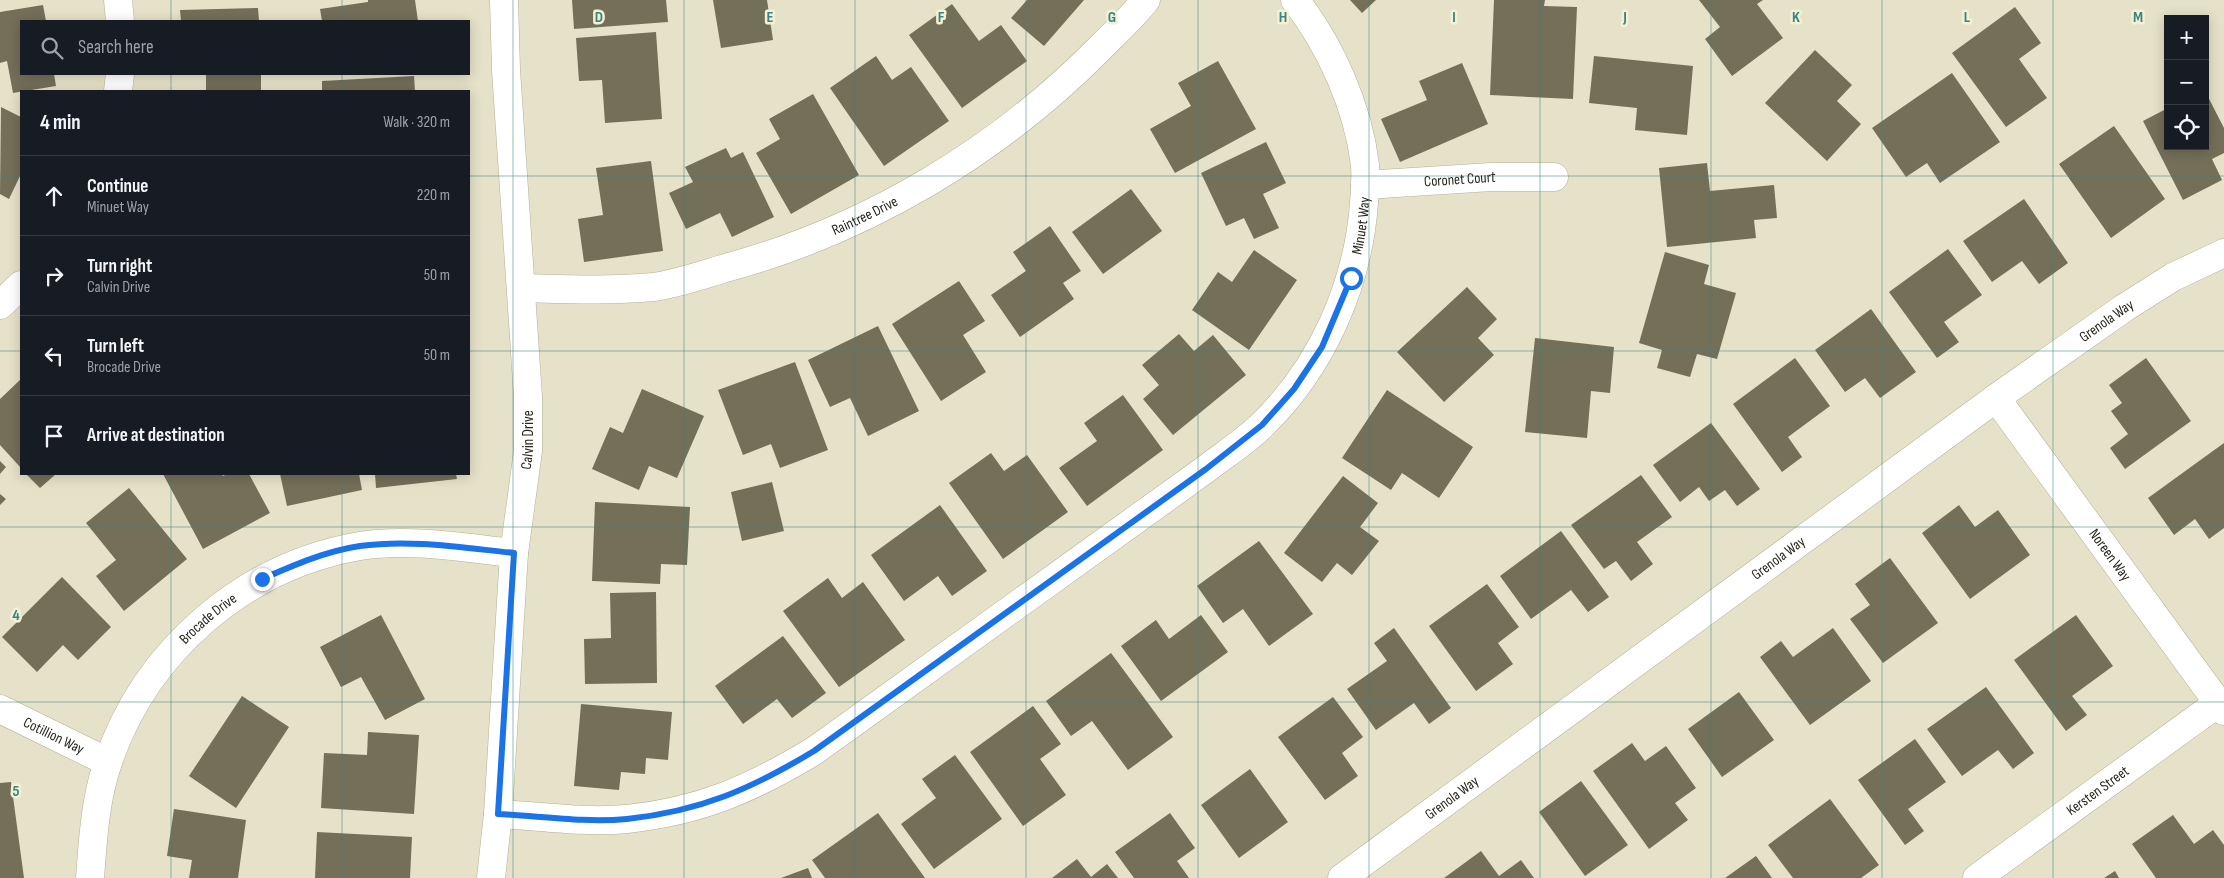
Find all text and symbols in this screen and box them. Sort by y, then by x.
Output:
text: D [595,8,603,27]
text: E [767,8,774,27]
text: F [938,8,945,27]
text: G [1108,8,1116,27]
text: H [1279,8,1287,27]
text: I [1452,8,1456,27]
text: J [1622,8,1627,27]
text: K [1792,8,1800,27]
text: L [1964,8,1971,27]
text: M [2133,8,2143,27]
map controls [2164,15,2209,150]
button: + [2164,15,2209,60]
search box [20,20,470,75]
icon: search [38,34,66,62]
text: Search here [78,36,154,59]
button: − [2164,60,2209,105]
button: locate [2164,105,2209,150]
text: 4 min [40,110,81,135]
text: Walk · 320 m [383,113,450,132]
street label: Coronet Court [1423,168,1496,191]
text: Continue [87,175,148,198]
icon: ahead [40,182,68,210]
text: 220 m [417,186,450,205]
street label: Raintree Drive [829,192,901,240]
street label: Minuet Way [1348,196,1374,256]
text: Minuet Way [87,198,149,217]
text: Turn right [87,255,152,278]
icon: right [40,262,68,290]
text: 50 m [424,266,450,285]
route start [1340,267,1363,290]
text: Calvin Drive [87,278,150,297]
street label: Grenola Way [2076,295,2137,347]
text: Turn left [87,335,144,358]
icon: left [40,342,68,370]
text: 50 m [424,346,450,365]
text: Brocade Drive [87,358,161,377]
street label: Calvin Drive [517,410,538,471]
icon: arrive [40,422,68,450]
text: Arrive at destination [87,424,225,447]
street label: Noreen Way [2085,525,2135,585]
street label: Grenola Way [1748,532,1809,584]
route end [251,568,274,591]
street label: Brocade Drive [175,589,240,648]
text: 4 [12,606,20,625]
street label: Cotillion Way [20,713,87,759]
street label: Kersten Street [2063,761,2133,820]
street label: Grenola Way [1421,772,1483,824]
text: 5 [12,782,20,801]

